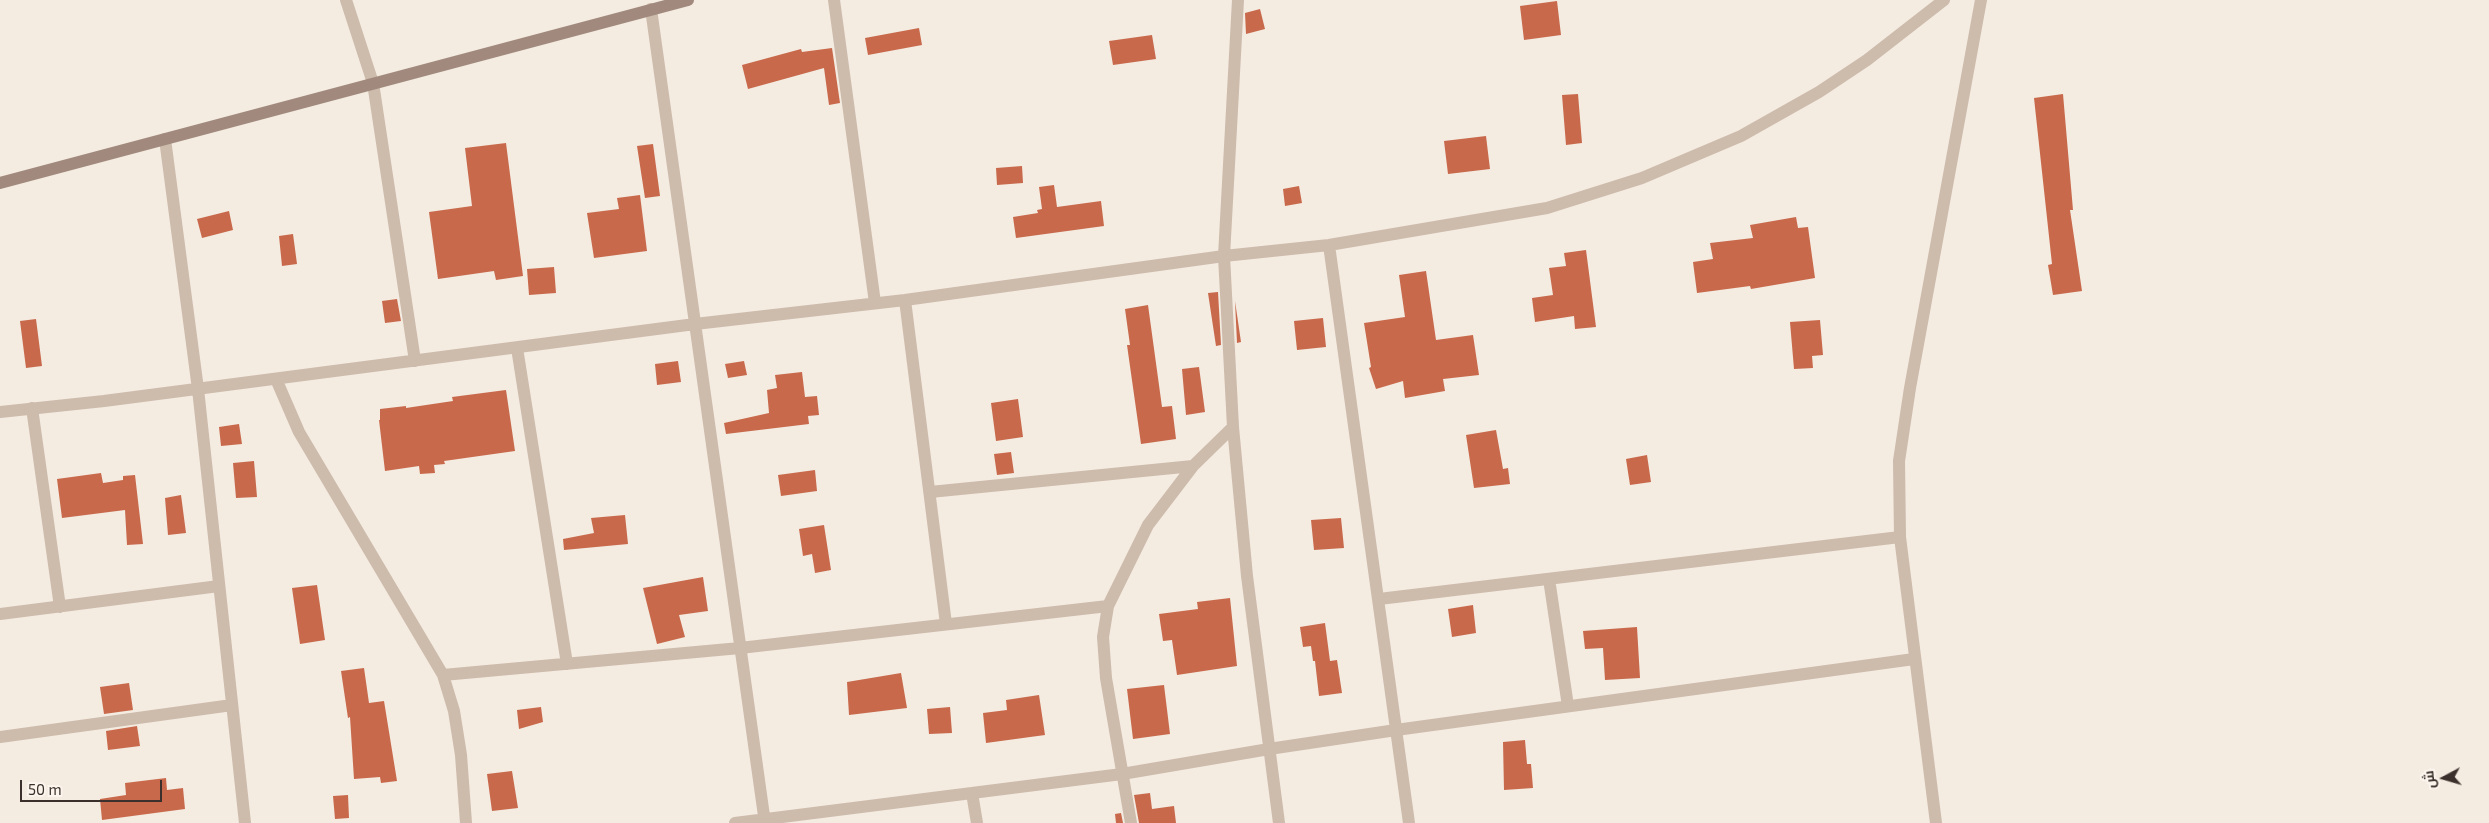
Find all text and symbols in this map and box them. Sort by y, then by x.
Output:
north arrow [2419,753,2469,803]
scale bar [22,770,165,802]
text: ش [2419,770,2438,789]
text: 50 m [28,780,62,798]

